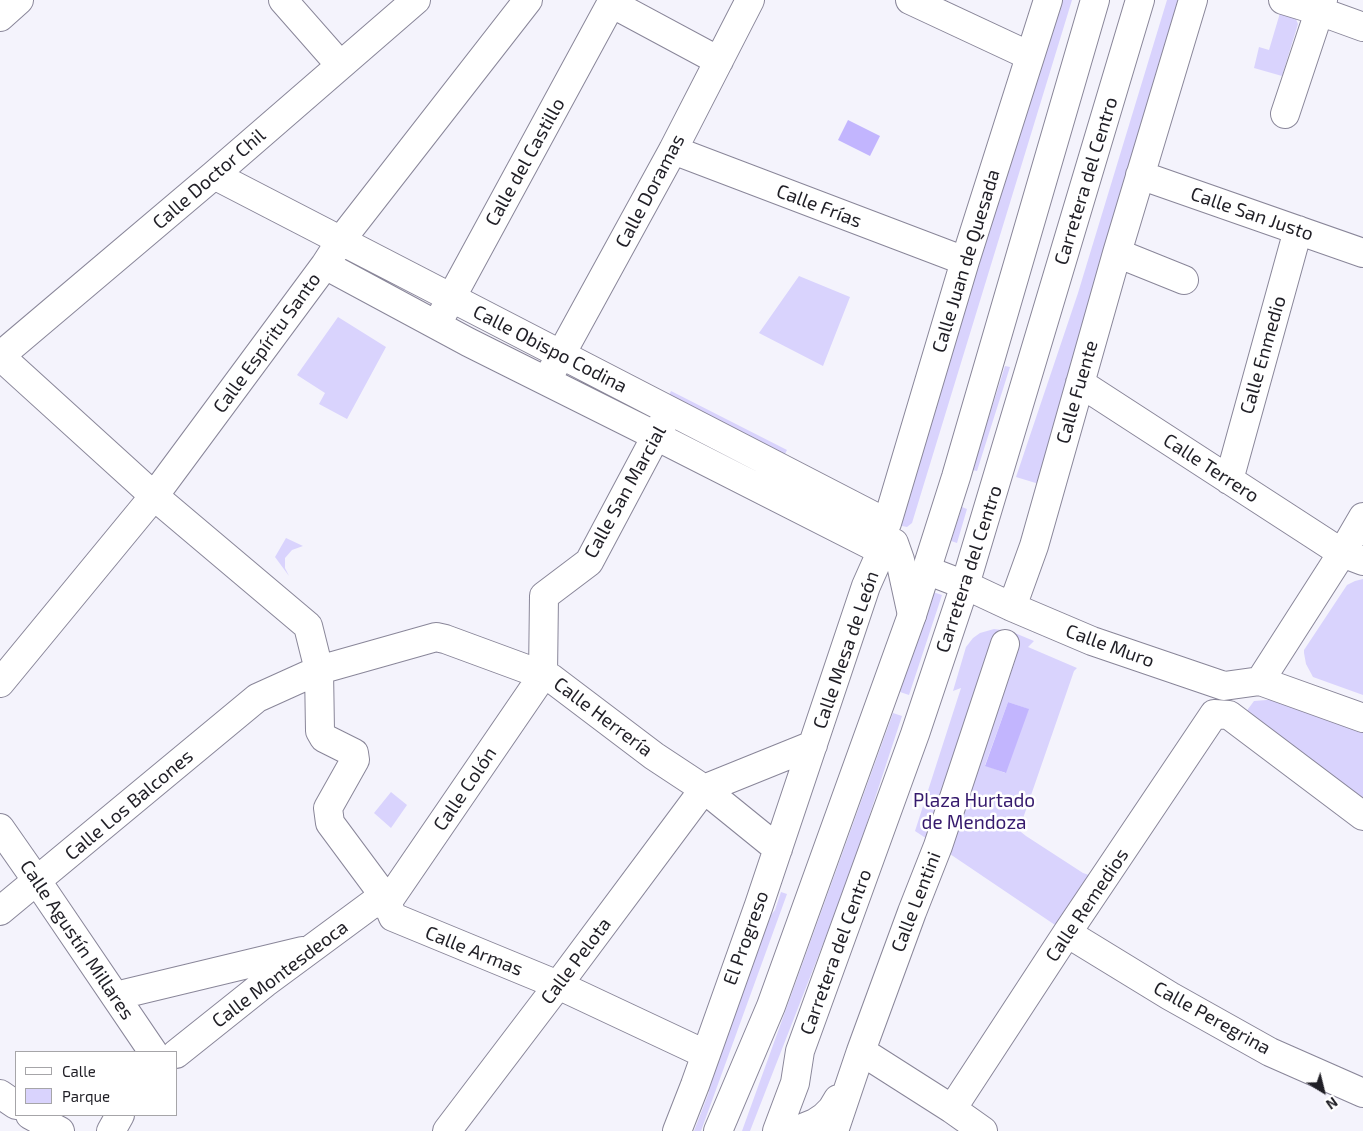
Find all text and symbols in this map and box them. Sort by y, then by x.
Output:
street label: Calle del Castillo [480,94,570,230]
street label: Carretera del Centro [1050,94,1122,268]
street label: Calle Doctor Chil [148,124,270,234]
street label: Calle Doramas [611,130,689,252]
street label: Calle Juan de Quesada [927,167,1005,355]
street label: Calle Frías [773,179,865,233]
street label: Calle San Justo [1188,182,1316,246]
street label: Calle Espíritu Santo [208,268,326,418]
street label: Calle Enmedio [1235,293,1291,417]
street label: Calle Obispo Codina [469,300,631,398]
street label: Calle Fuente [1051,338,1103,446]
street label: Calle San Marcial [579,422,671,562]
street label: Calle Terrero [1159,429,1263,507]
street label: Carretera del Centro [931,482,1007,656]
street label: Calle Mesa de León [808,568,884,732]
street label: Calle Muro [1063,619,1157,673]
street label: Calle Herrería [549,672,657,762]
street label: Calle Colón [429,743,501,835]
street label: Calle Los Balcones [60,745,198,865]
park label: Plaza Hurtado de Mendoza [913,790,1035,834]
street label: Calle Remedios [1041,844,1133,966]
street label: Calle Lentini [886,849,946,955]
street label: Calle Agustín Millares [15,856,139,1024]
street label: Carretera del Centro [795,866,877,1038]
street label: El Progreso [718,888,774,988]
street label: Calle Pelota [536,913,616,1009]
street label: Calle Montesdeoca [208,915,352,1033]
street label: Calle Armas [422,921,526,981]
street label: Calle Peregrina [1150,976,1274,1060]
legend [15,1051,178,1116]
text: Calle [62,1062,96,1080]
north arrow [1298,1066,1348,1116]
text: Parque [62,1087,110,1105]
text: N [1323,1094,1341,1113]

